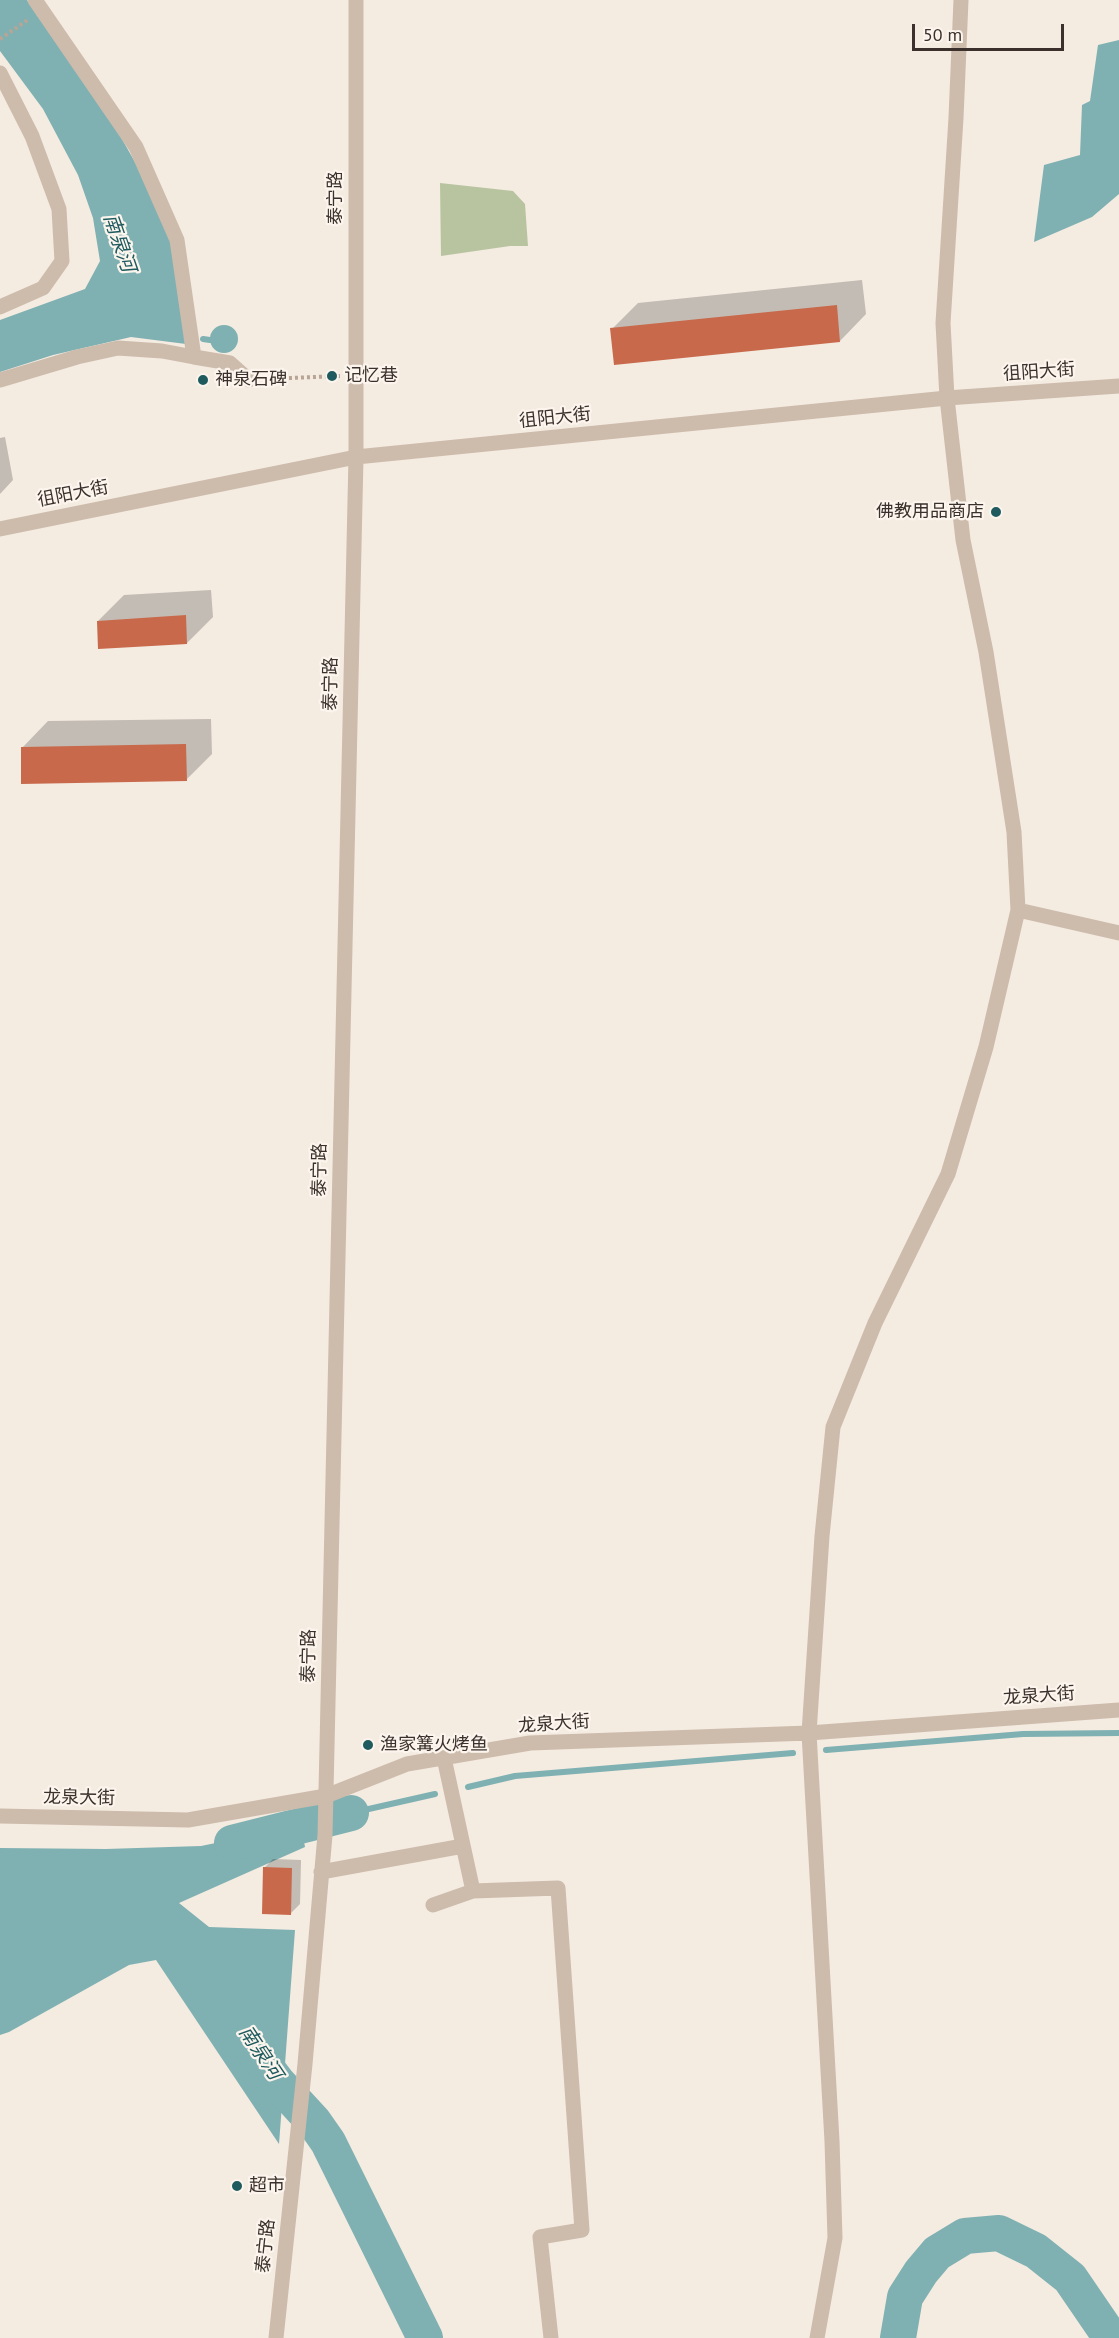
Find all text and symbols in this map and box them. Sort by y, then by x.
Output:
scale bar [915,12,1066,50]
text: 50 m [923,23,962,46]
street label: 泰宁路 [325,171,347,225]
water label: 南泉河 [98,211,140,275]
street label: 徂阳大街 [1002,359,1076,385]
place label: 记忆巷 [344,365,398,387]
place label: 神泉石碑 [215,369,287,391]
marker: 记忆巷 [325,369,339,383]
marker: 神泉石碑 [196,373,210,387]
street label: 徂阳大街 [518,403,592,433]
street label: 徂阳大街 [36,477,110,511]
place label: 佛教用品商店 [876,501,984,523]
marker: 佛教用品商店 [989,505,1003,519]
street label: 泰宁路 [320,657,342,711]
street label: 泰宁路 [309,1143,331,1197]
street label: 泰宁路 [298,1629,320,1683]
street label: 龙泉大街 [1002,1683,1076,1709]
street label: 龙泉大街 [517,1711,591,1737]
place label: 渔家篝火烤鱼 [380,1734,488,1756]
marker: 渔家篝火烤鱼 [361,1738,375,1752]
street label: 龙泉大街 [43,1787,115,1809]
water label: 南泉河 [233,2021,287,2085]
place label: 超市 [249,2175,285,2197]
marker: 超市 [230,2179,244,2193]
street label: 泰宁路 [252,2218,280,2274]

